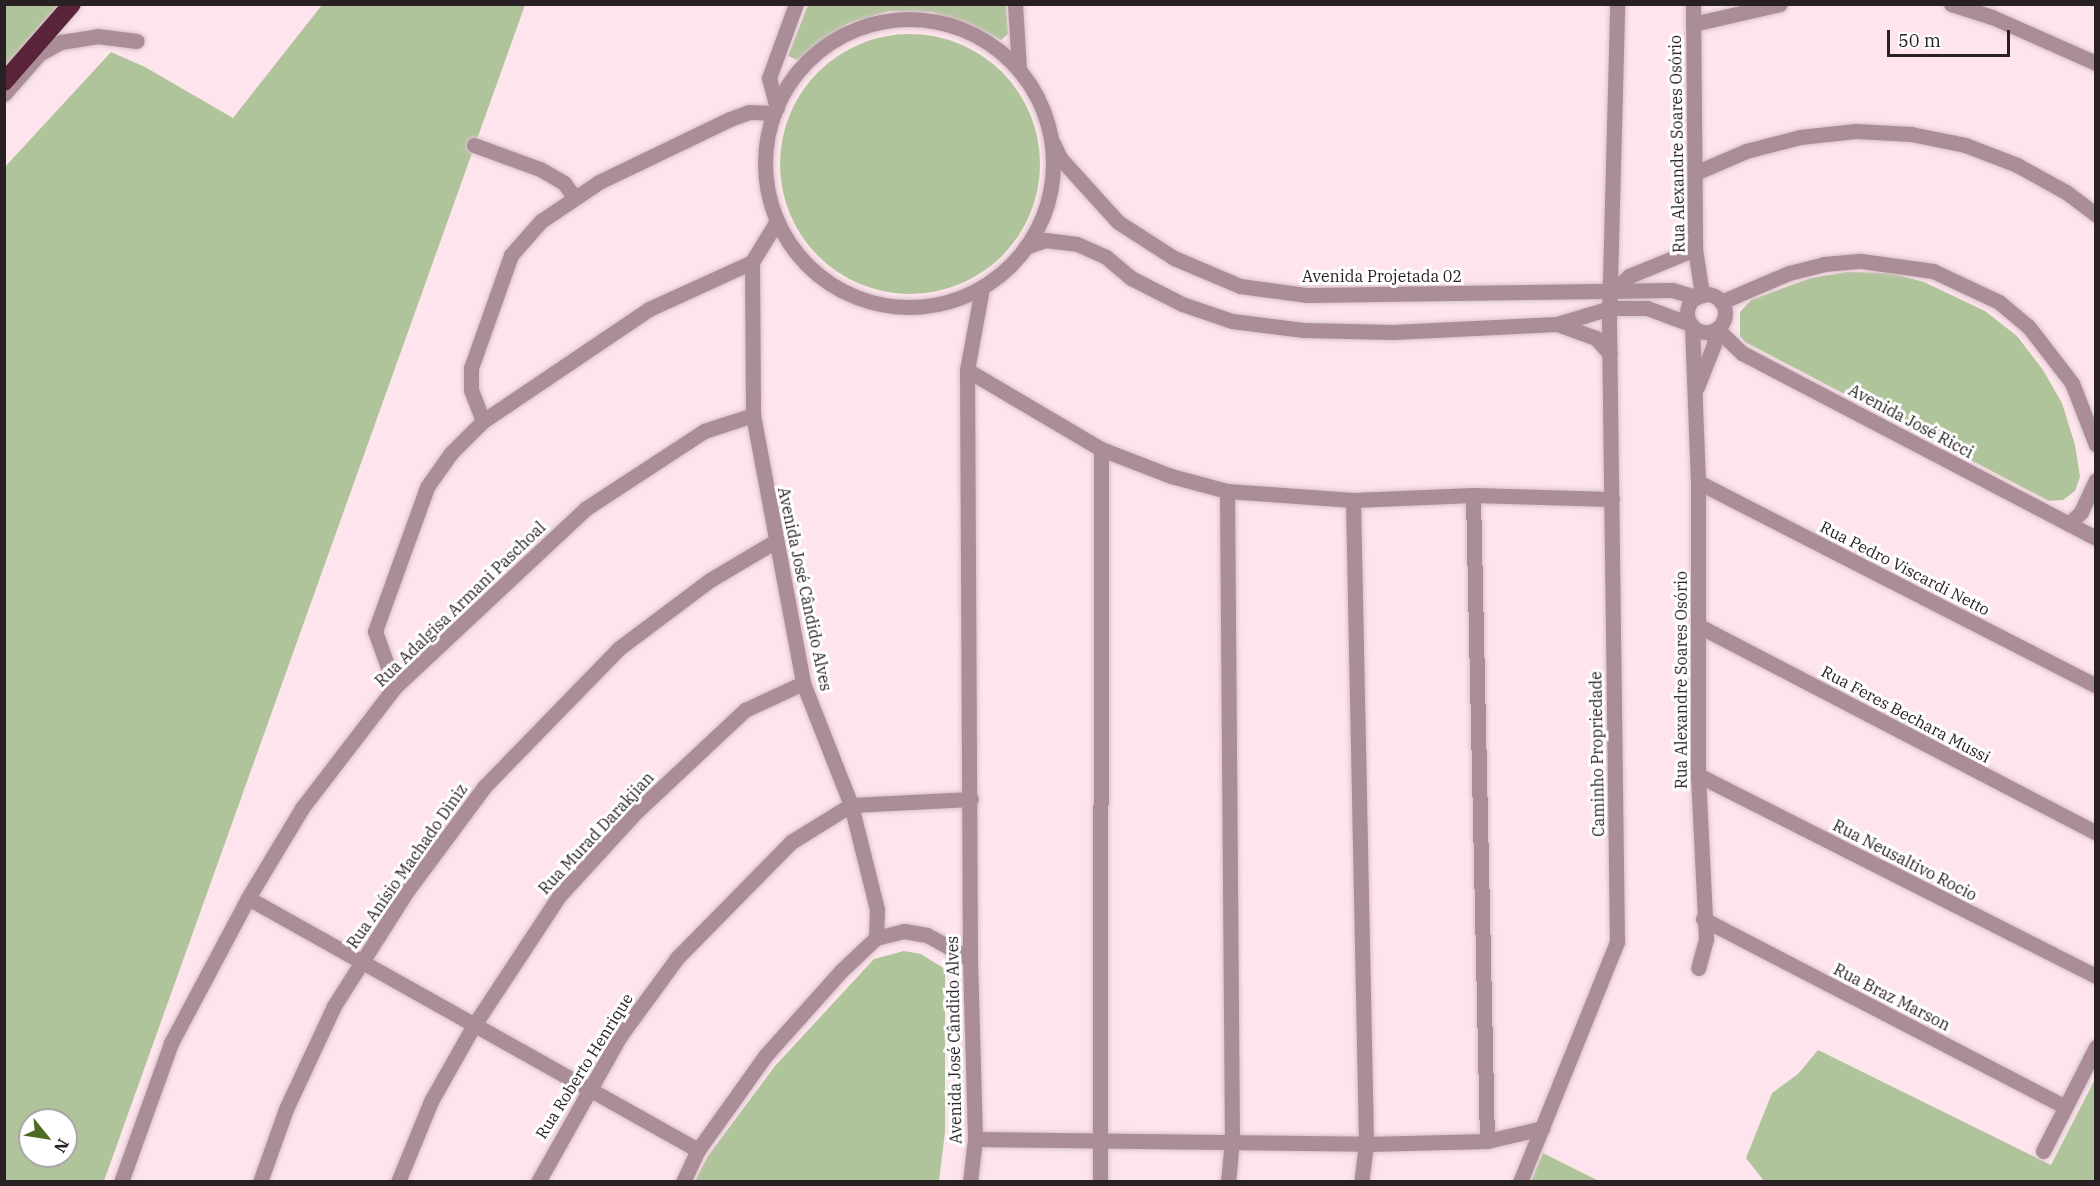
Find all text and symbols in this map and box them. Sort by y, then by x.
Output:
scale bar [1890,18,2013,56]
text: 50 m [1898,29,1941,52]
street label: Rua Alexandre Soares Osório [1665,35,1689,253]
street label: Avenida Projetada 02 [1302,266,1462,286]
street label: Avenida José Ricci [1845,380,1977,462]
street label: Avenida José Cândido Alves [774,485,836,693]
street label: Rua Adalgisa Armani Paschoal [371,517,549,691]
street label: Rua Pedro Viscardi Netto [1817,517,1993,619]
street label: Rua Alexandre Soares Osório [1671,571,1691,789]
street label: Rua Feres Bechara Mussi [1818,661,1994,767]
street label: Caminho Propriedade [1586,671,1608,837]
street label: Rua Murad Darakjian [534,768,658,898]
street label: Rua Anísio Machado Diniz [343,780,471,952]
street label: Rua Neusaltivo Rocio [1830,815,1980,905]
street label: Avenida José Cândido Alves [943,936,965,1144]
street label: Rua Braz Marson [1831,959,1953,1035]
street label: Rua Roberto Henrique [531,990,637,1142]
north arrow [18,1108,78,1168]
text: N [50,1136,74,1156]

